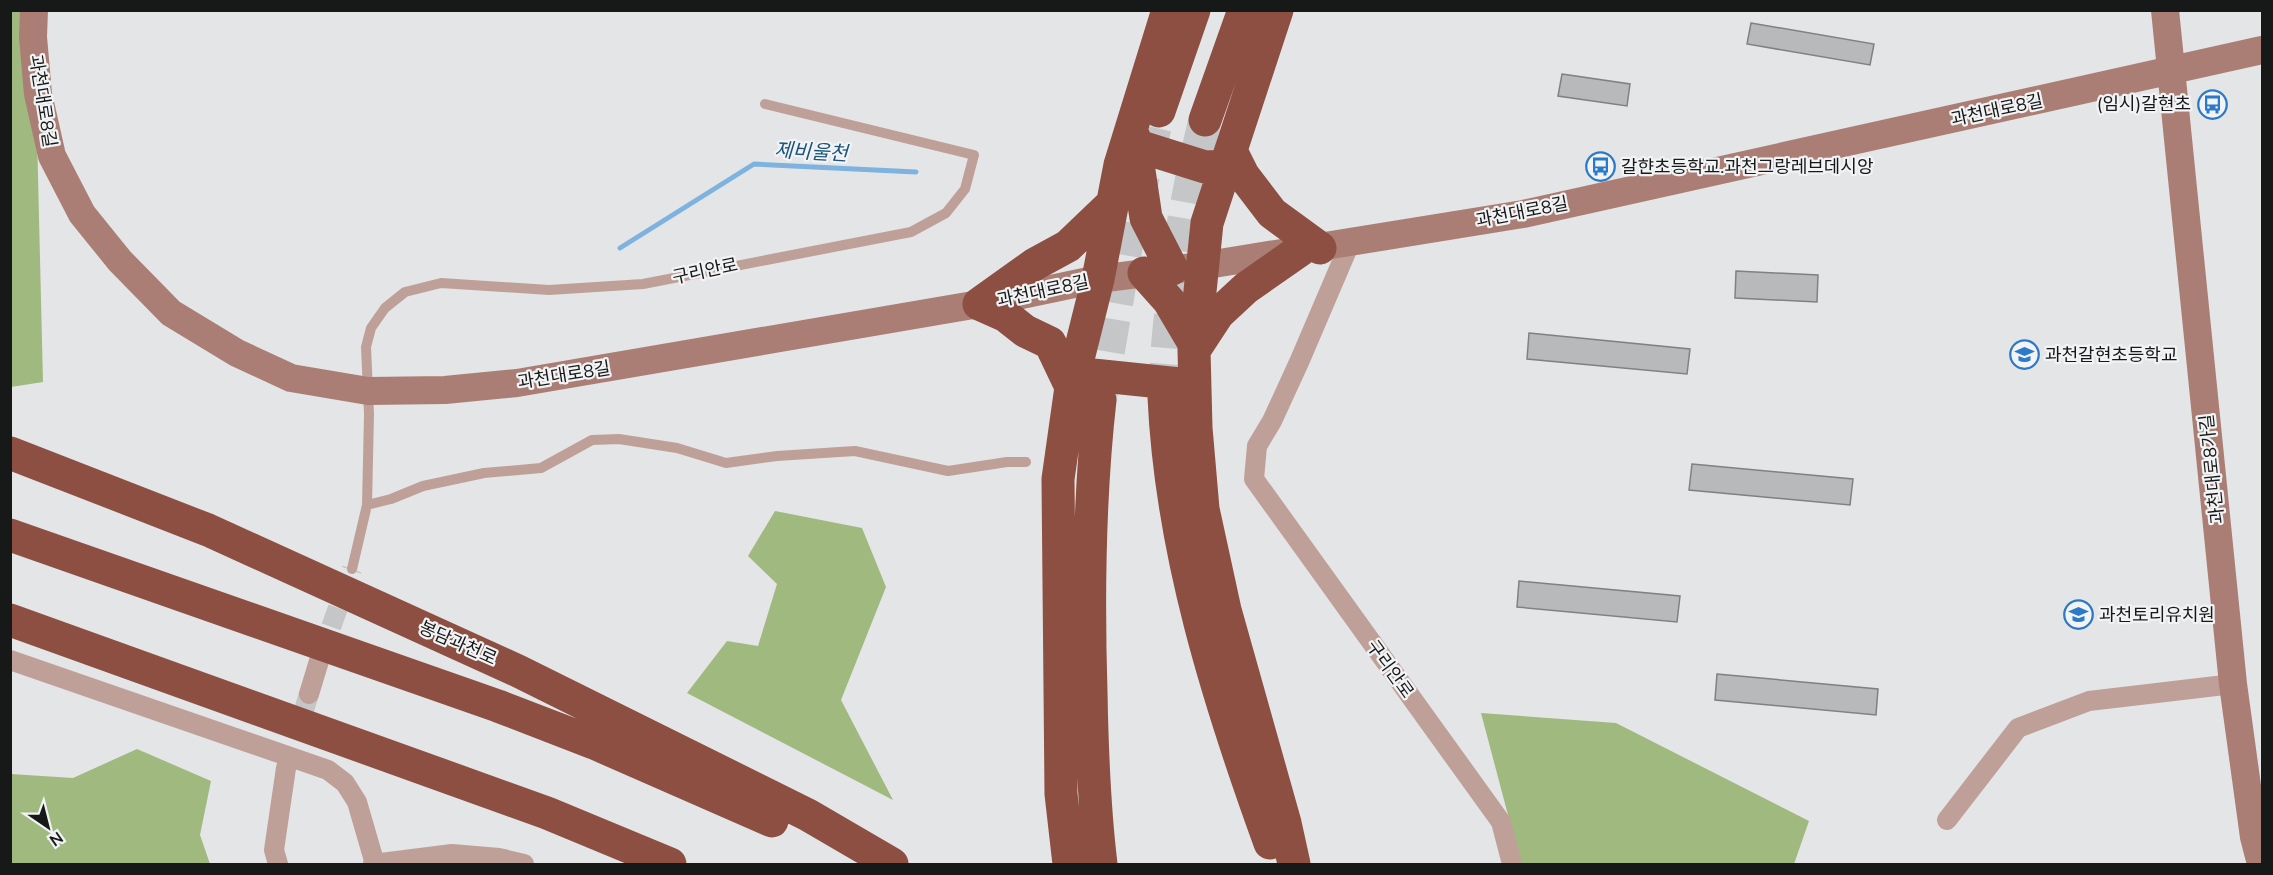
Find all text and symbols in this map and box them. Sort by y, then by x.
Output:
street label: 과천대로8길 [24,53,62,149]
bus stop icon: (임시)갈현초 [2196,88,2228,120]
street label: 과천대로8길 [1949,89,2045,131]
place label: (임시)갈현초 [2097,92,2191,116]
water label: 제비울천 [774,137,851,168]
bus stop icon: 갈햔초등학교.과천그랑레브데시앙 [1584,151,1616,183]
place label: 갈햔초등학교.과천그랑레브데시앙 [1621,155,1874,179]
street label: 과천대로8길 [1474,191,1570,233]
street label: 구리안로 [670,252,740,290]
street label: 과천대로8길 [995,270,1091,312]
school or university icon: 과천갈현초등학교 [2008,339,2040,371]
place label: 과천갈현초등학교 [2045,343,2177,367]
street label: 과천대로8길 [516,356,612,394]
street label: 과천대로8가길 [2194,413,2230,525]
school or university icon: 과천토리유치원 [2062,599,2094,631]
place label: 과천토리유치원 [2099,603,2215,627]
street label: 봉담과천로 [415,615,501,671]
street label: 구리안로 [1361,635,1419,703]
north arrow [18,797,78,857]
text: N [45,826,67,851]

